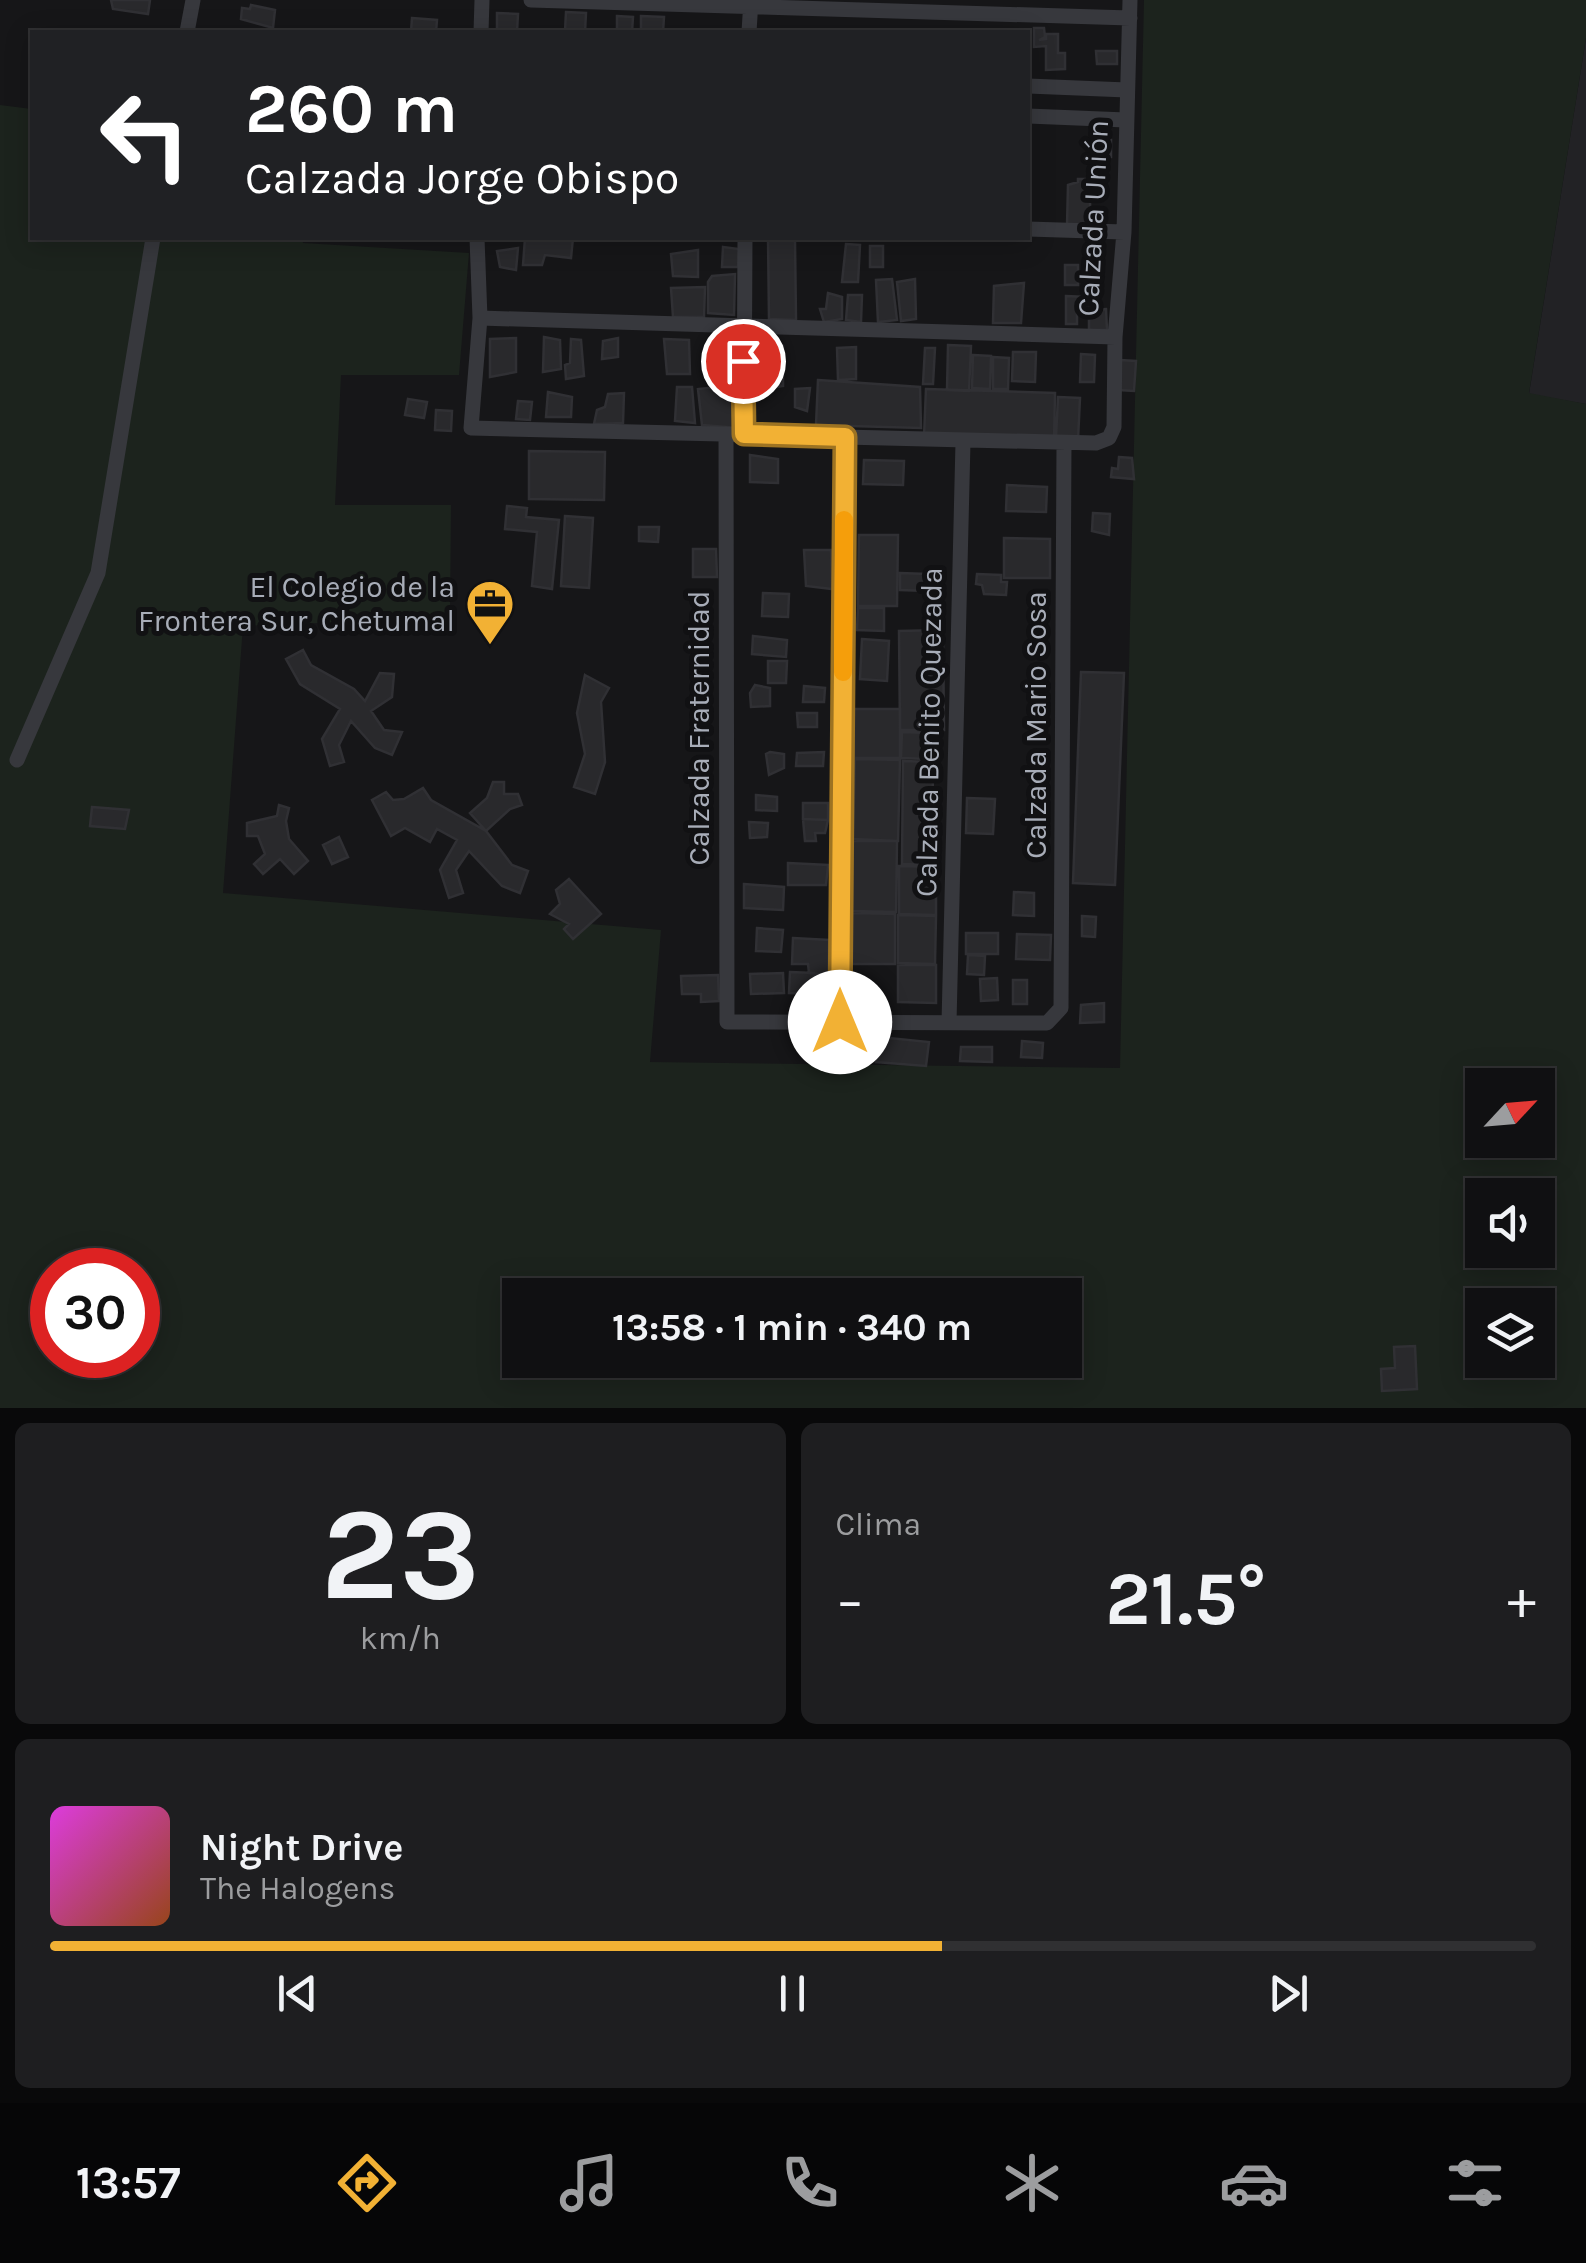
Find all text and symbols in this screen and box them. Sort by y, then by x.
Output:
text: 260 m [245,68,458,150]
icon: left [80,70,210,200]
street label: Calzada Unión [1070,119,1116,317]
text: Calzada Jorge Obispo [245,152,679,204]
pin [701,319,786,404]
icon: arrive [716,334,771,389]
street label: Calzada Benito Quezada [908,567,950,897]
place label: El Colegio de la Frontera Sur, Chetumal [138,569,455,639]
office icon: El Colegio de la Frontera Sur, Chetumal [464,578,516,646]
street label: Calzada Fraternidad [681,590,717,866]
street label: Calzada Mario Sosa [1018,591,1054,859]
position arrow [788,970,892,1074]
north arrow [1465,1068,1555,1158]
map controls [1465,1068,1555,1378]
button: sound [1465,1178,1555,1268]
speed limit sign: 30 [30,1248,160,1378]
button: layers [1465,1288,1555,1378]
text: 13:58 · 1 min · 340 m [612,1305,972,1350]
text: 23 [320,1479,480,1631]
text: Clima [836,1506,921,1543]
text: 21.5° [1105,1555,1266,1643]
text: − [836,1568,864,1632]
text: + [1507,1568,1536,1632]
text: km/h [360,1620,441,1657]
text: Night Drive [200,1825,403,1870]
text: The Halogens [200,1870,395,1907]
icon: previous [270,1966,325,2021]
icon: pause [765,1966,820,2021]
icon: next [1261,1966,1316,2021]
icon: directions [332,2148,402,2218]
icon: music [554,2148,624,2218]
icon: phone [775,2148,845,2218]
icon: climate [997,2148,1067,2218]
icon: car [1219,2148,1289,2218]
icon: filters [1440,2148,1510,2218]
text: 13:57 [76,2157,181,2209]

